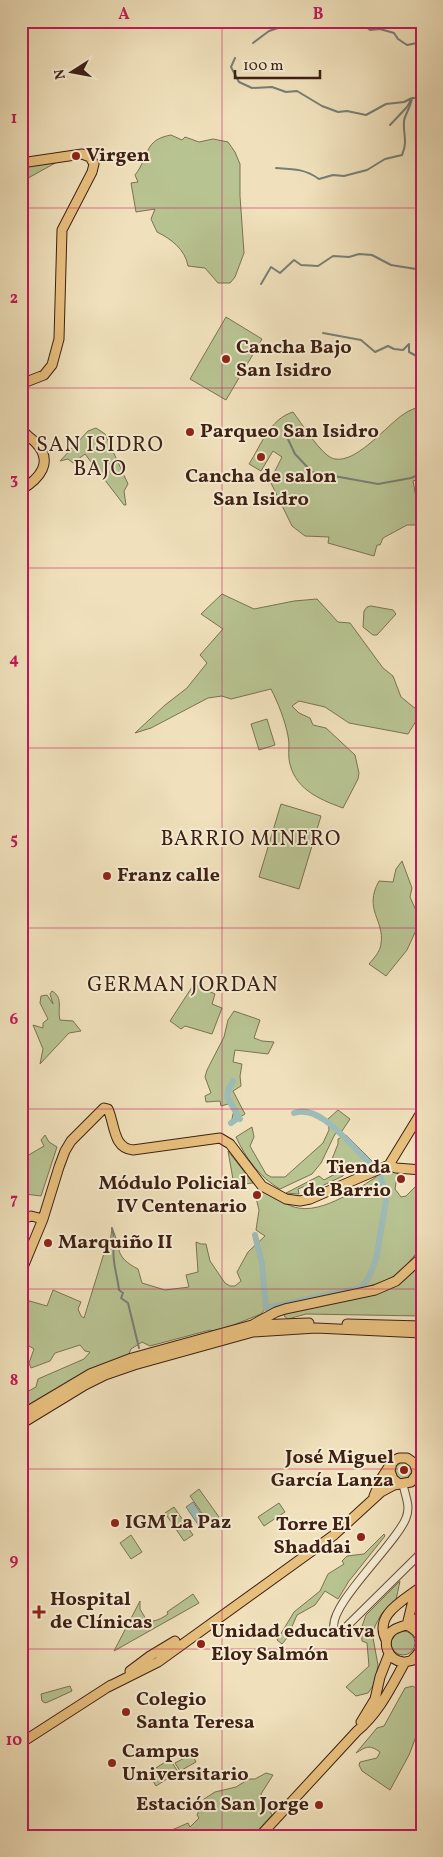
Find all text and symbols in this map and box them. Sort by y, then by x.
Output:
text: A [118,4,130,26]
text: B [313,4,324,26]
north arrow [48,48,98,98]
scale bar [235,48,320,80]
text: 100 m [243,56,283,77]
text: N [50,67,71,81]
text: 1 [11,108,17,130]
place label: Virgen [86,142,150,170]
marker: Virgen [70,150,82,162]
text: 2 [10,288,18,310]
place label: Cancha Bajo San Isidro [236,334,352,385]
marker: Cancha Bajo San Isidro [220,353,232,365]
place label: Parqueo San Isidro [200,418,379,446]
marker: Parqueo San Isidro [184,426,196,438]
district label: SAN ISIDRO BAJO [36,431,164,484]
marker: Cancha de salon San Isidro [255,451,267,463]
place label: Cancha de salon San Isidro [185,463,337,514]
text: 3 [10,469,18,491]
text: 4 [9,649,19,671]
district label: BARRIO MINERO [161,825,341,854]
text: 5 [10,829,18,851]
place label: Franz calle [117,862,220,890]
marker: Franz calle [101,870,113,882]
district label: GERMAN JORDAN [87,971,279,1000]
text: 6 [10,1009,19,1031]
place label: Tienda de Barrio [303,1154,391,1205]
place label: Módulo Policial IV Centenario [99,1170,247,1221]
marker: Tienda de Barrio [395,1173,407,1185]
text: 7 [10,1189,18,1211]
marker: Módulo Policial IV Centenario [251,1189,263,1201]
place label: Marquiño II [58,1229,173,1257]
marker: Marquiño II [42,1237,54,1249]
text: 8 [10,1370,18,1392]
place label: José Miguel García Lanza [271,1444,394,1495]
marker: José Miguel García Lanza [398,1464,410,1476]
place label: IGM La Paz [125,1509,231,1537]
place label: Torre El Shaddai [274,1511,351,1562]
marker: IGM La Paz [109,1517,121,1529]
marker: Torre El Shaddai [355,1531,367,1543]
text: 9 [10,1550,19,1572]
place label: Hospital de Clínicas [50,1586,153,1637]
marker: Hospital de Clínicas [32,1605,46,1619]
place label: Unidad educativa Eloy Salmón [211,1618,375,1669]
marker: Unidad educativa Eloy Salmón [195,1638,207,1650]
place label: Colegio Santa Teresa [136,1686,255,1737]
marker: Colegio Santa Teresa [120,1706,132,1718]
text: 10 [6,1730,22,1752]
place label: Campus Universitario [122,1738,249,1789]
marker: Campus Universitario [106,1757,118,1769]
place label: Estación San Jorge [136,1791,309,1819]
marker: Estación San Jorge [313,1799,325,1811]

